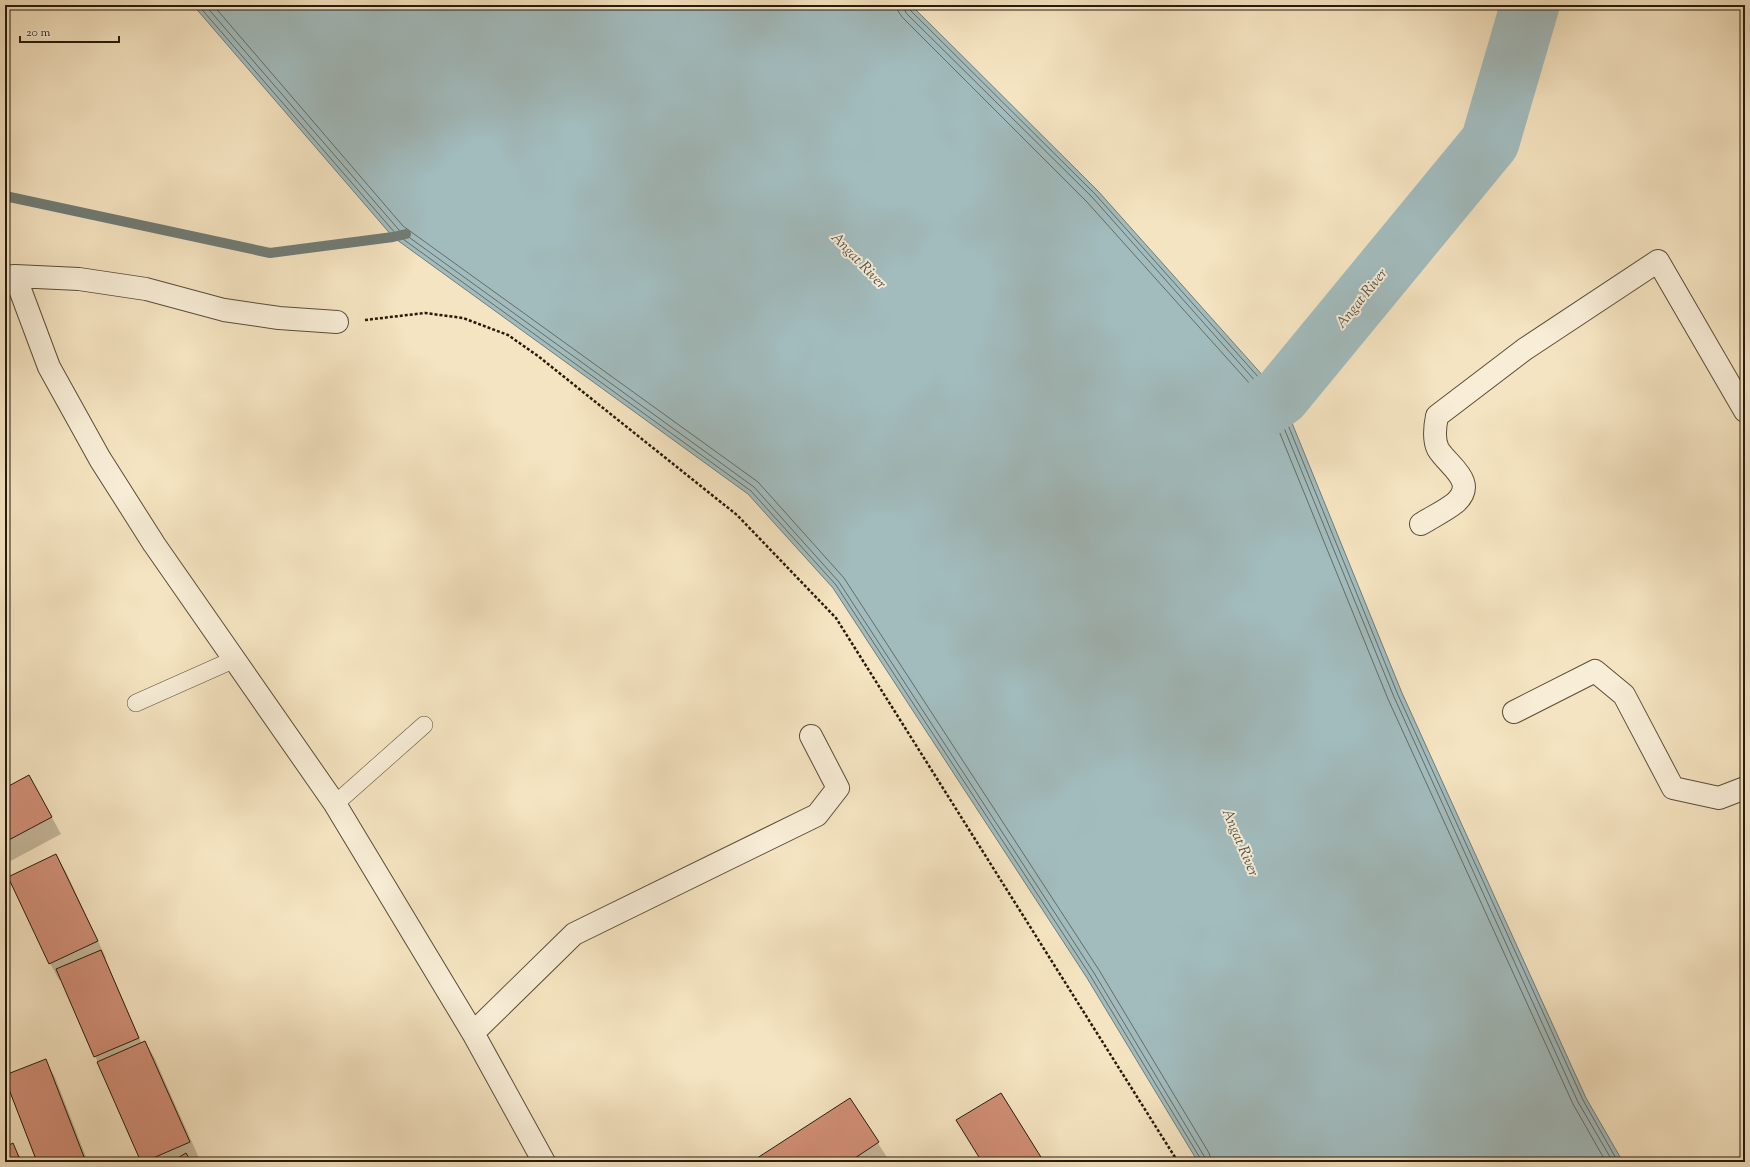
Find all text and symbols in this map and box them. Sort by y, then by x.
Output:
scale bar [20,18,119,44]
text: 20 m [26,24,51,42]
water label: Angat River [825,228,891,295]
water label: Angat River [1331,264,1393,333]
water label: Angat River [1216,805,1264,880]

